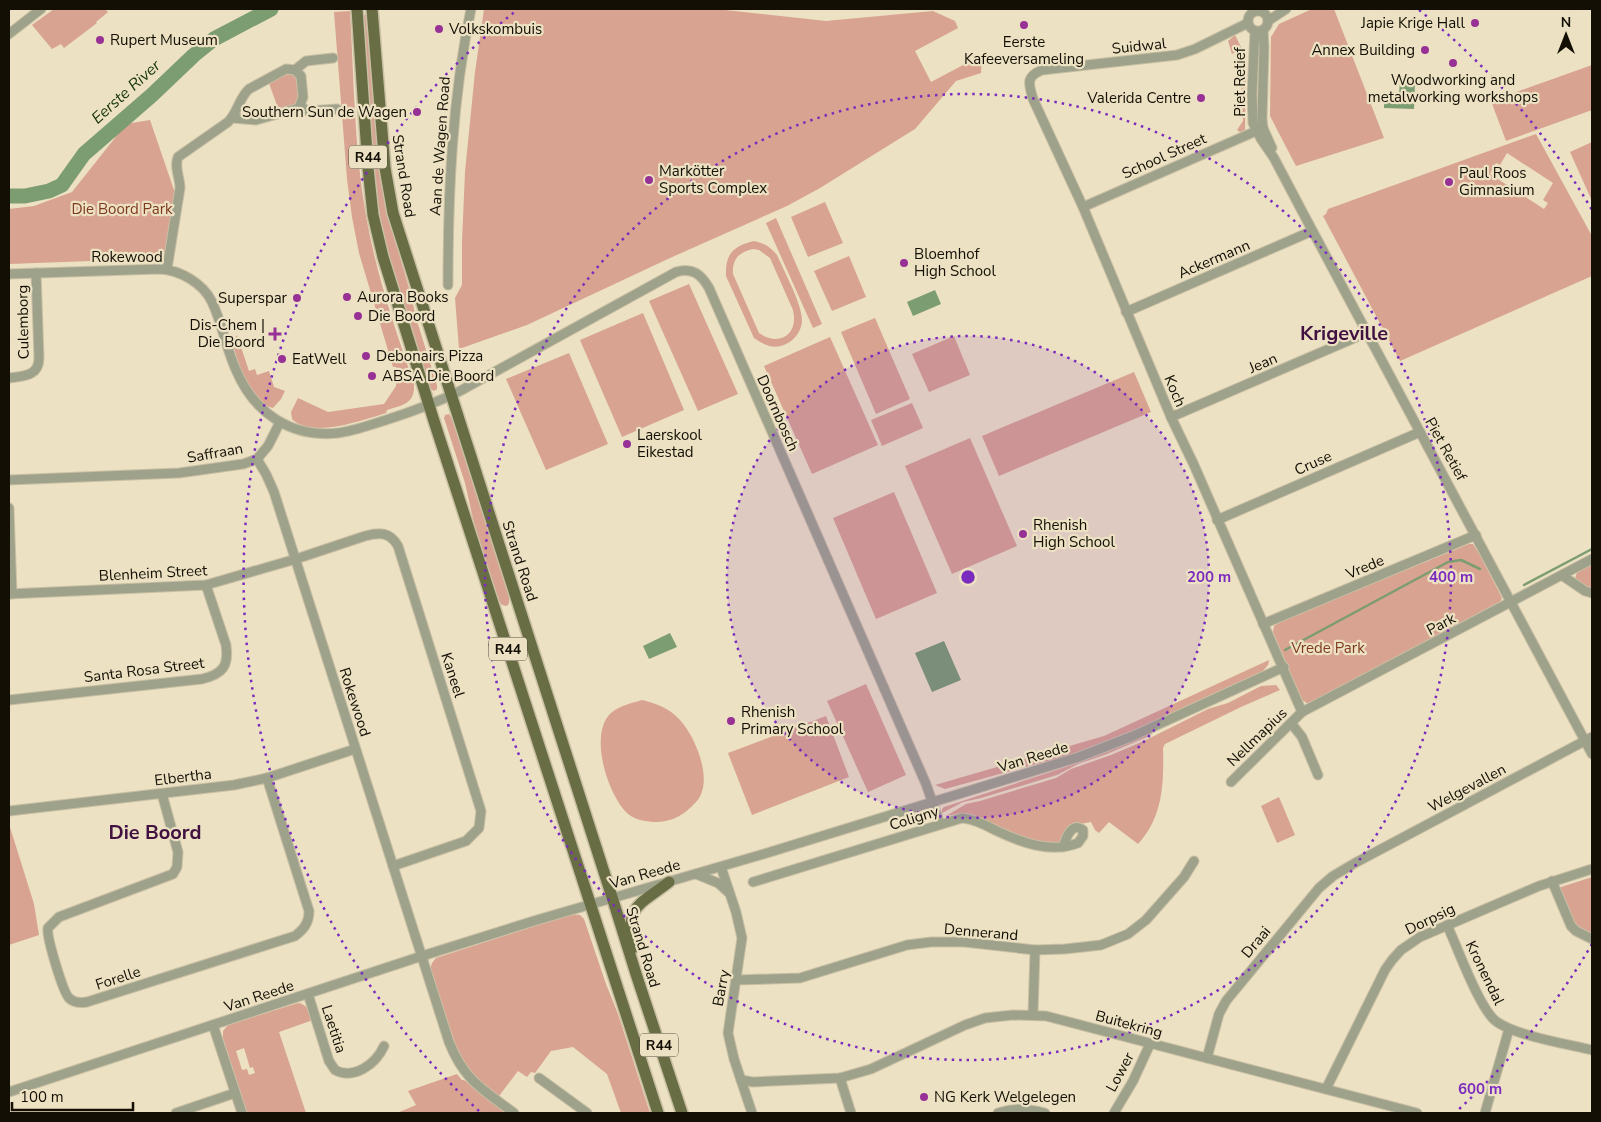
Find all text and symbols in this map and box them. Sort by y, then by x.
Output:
north arrow [1541,10,1591,60]
place label: Japie Krige Hall [1360,13,1466,33]
text: N [1561,13,1571,32]
marker: Japie Krige Hall [1469,17,1481,29]
place label: Volkskombuis [448,19,542,39]
marker: Eerste Kafeeversameling [1018,19,1030,31]
marker: Volkskombuis [433,23,445,35]
place label: Rupert Museum [110,30,218,50]
place label: Eerste Kafeeversameling [964,32,1084,69]
street label: Suidwal [1111,33,1168,59]
marker: Rupert Museum [94,34,106,46]
place label: Annex Building [1311,40,1415,60]
marker: Annex Building [1419,44,1431,56]
street label: Piet Retief [1230,46,1250,117]
water label: Eerste River [87,54,166,129]
marker: Woodworking and metalworking workshops [1447,57,1459,69]
place label: Woodworking and metalworking workshops [1368,70,1538,107]
street label: Aan de Wagen Road [425,76,455,216]
place label: Valerida Centre [1086,88,1191,108]
marker: Valerida Centre [1195,92,1207,104]
place label: Southern Sun de Wagen [242,102,407,122]
marker: Southern Sun de Wagen [411,106,423,118]
street label: School Street [1119,128,1210,184]
street label: Strand Road [388,133,420,219]
road number: R44 [349,146,387,168]
place label: Markötter Sports Complex [659,161,767,198]
place label: Paul Roos Gimnasium [1459,163,1535,200]
marker: Markötter Sports Complex [643,174,655,186]
marker: Paul Roos Gimnasium [1443,176,1455,188]
park label: Die Boord Park [71,199,173,219]
street label: Ackermann [1175,235,1253,283]
place label: Bloemhof High School [914,244,996,281]
street label: Rokewood [91,247,163,267]
marker: Bloemhof High School [898,257,910,269]
street label: Culemborg [12,284,34,360]
place label: Aurora Books [357,287,448,307]
place label: Superspar [218,288,288,308]
marker: Aurora Books [341,291,353,303]
marker: Superspar [291,292,303,304]
place label: Die Boord [368,306,435,326]
marker: Die Boord [352,310,364,322]
place label: Dis-Chem | Die Boord [190,315,265,352]
district label: Krigeville [1300,320,1388,347]
marker: Dis-Chem | Die Boord [269,328,281,340]
place label: Debonairs Pizza [376,346,483,366]
street label: Jean [1245,348,1280,378]
place label: EatWell [292,349,347,369]
marker: Debonairs Pizza [360,350,372,362]
marker: EatWell [276,353,288,365]
place label: ABSA Die Boord [382,366,494,386]
marker: ABSA Die Boord [366,370,378,382]
street label: Doornbosch [752,372,804,454]
street label: Koch [1159,372,1191,410]
street label: Piet Retief [1420,414,1472,485]
place label: Laerskool Eikestad [637,425,703,462]
street label: Saffraan [185,438,245,468]
marker: Laerskool Eikestad [621,438,633,450]
street label: Cruse [1291,446,1335,480]
place label: Rhenish High School [1033,515,1115,552]
street label: Strand Road [498,518,542,604]
marker: Rhenish High School [1017,528,1029,540]
street label: Vrede [1342,550,1387,584]
street label: Blenheim Street [98,560,208,586]
text: 200 m [1187,567,1231,587]
text: 400 m [1429,567,1473,587]
centre of rings [959,568,977,586]
street label: Park [1423,608,1459,640]
road number: R44 [489,638,527,661]
park label: Vrede Park [1290,638,1365,658]
street label: Kaneel [436,650,470,701]
street label: Santa Rosa Street [83,653,206,687]
street label: Rokewood [334,665,376,739]
place label: Rhenish Primary School [741,702,844,739]
street label: Nellmapius [1222,703,1292,771]
marker: Rhenish Primary School [725,715,737,727]
street label: Van Reede [995,737,1071,777]
street label: Welgevallen [1425,759,1509,817]
street label: Elbertha [153,764,213,790]
street label: Coligny [887,801,941,835]
district label: Die Boord [108,819,202,846]
street label: Van Reede [607,854,683,894]
street label: Dorpsig [1402,898,1458,940]
street label: Strand Road [621,904,665,990]
street label: Dennerand [943,919,1019,945]
street label: Draai [1237,922,1275,962]
street label: Kronendal [1461,938,1509,1009]
street label: Forelle [93,961,143,995]
street label: Barry [708,968,734,1008]
street label: Van Reede [221,975,297,1017]
street label: Laetitia [317,1002,351,1056]
street label: Buitekring [1093,1005,1165,1043]
road number: R44 [640,1034,678,1056]
street label: Lower [1101,1048,1139,1095]
text: 600 m [1458,1079,1502,1099]
scale bar [12,1080,134,1112]
text: 100 m [20,1087,64,1107]
place label: NG Kerk Welgelegen [934,1087,1076,1107]
marker: NG Kerk Welgelegen [918,1091,930,1103]

